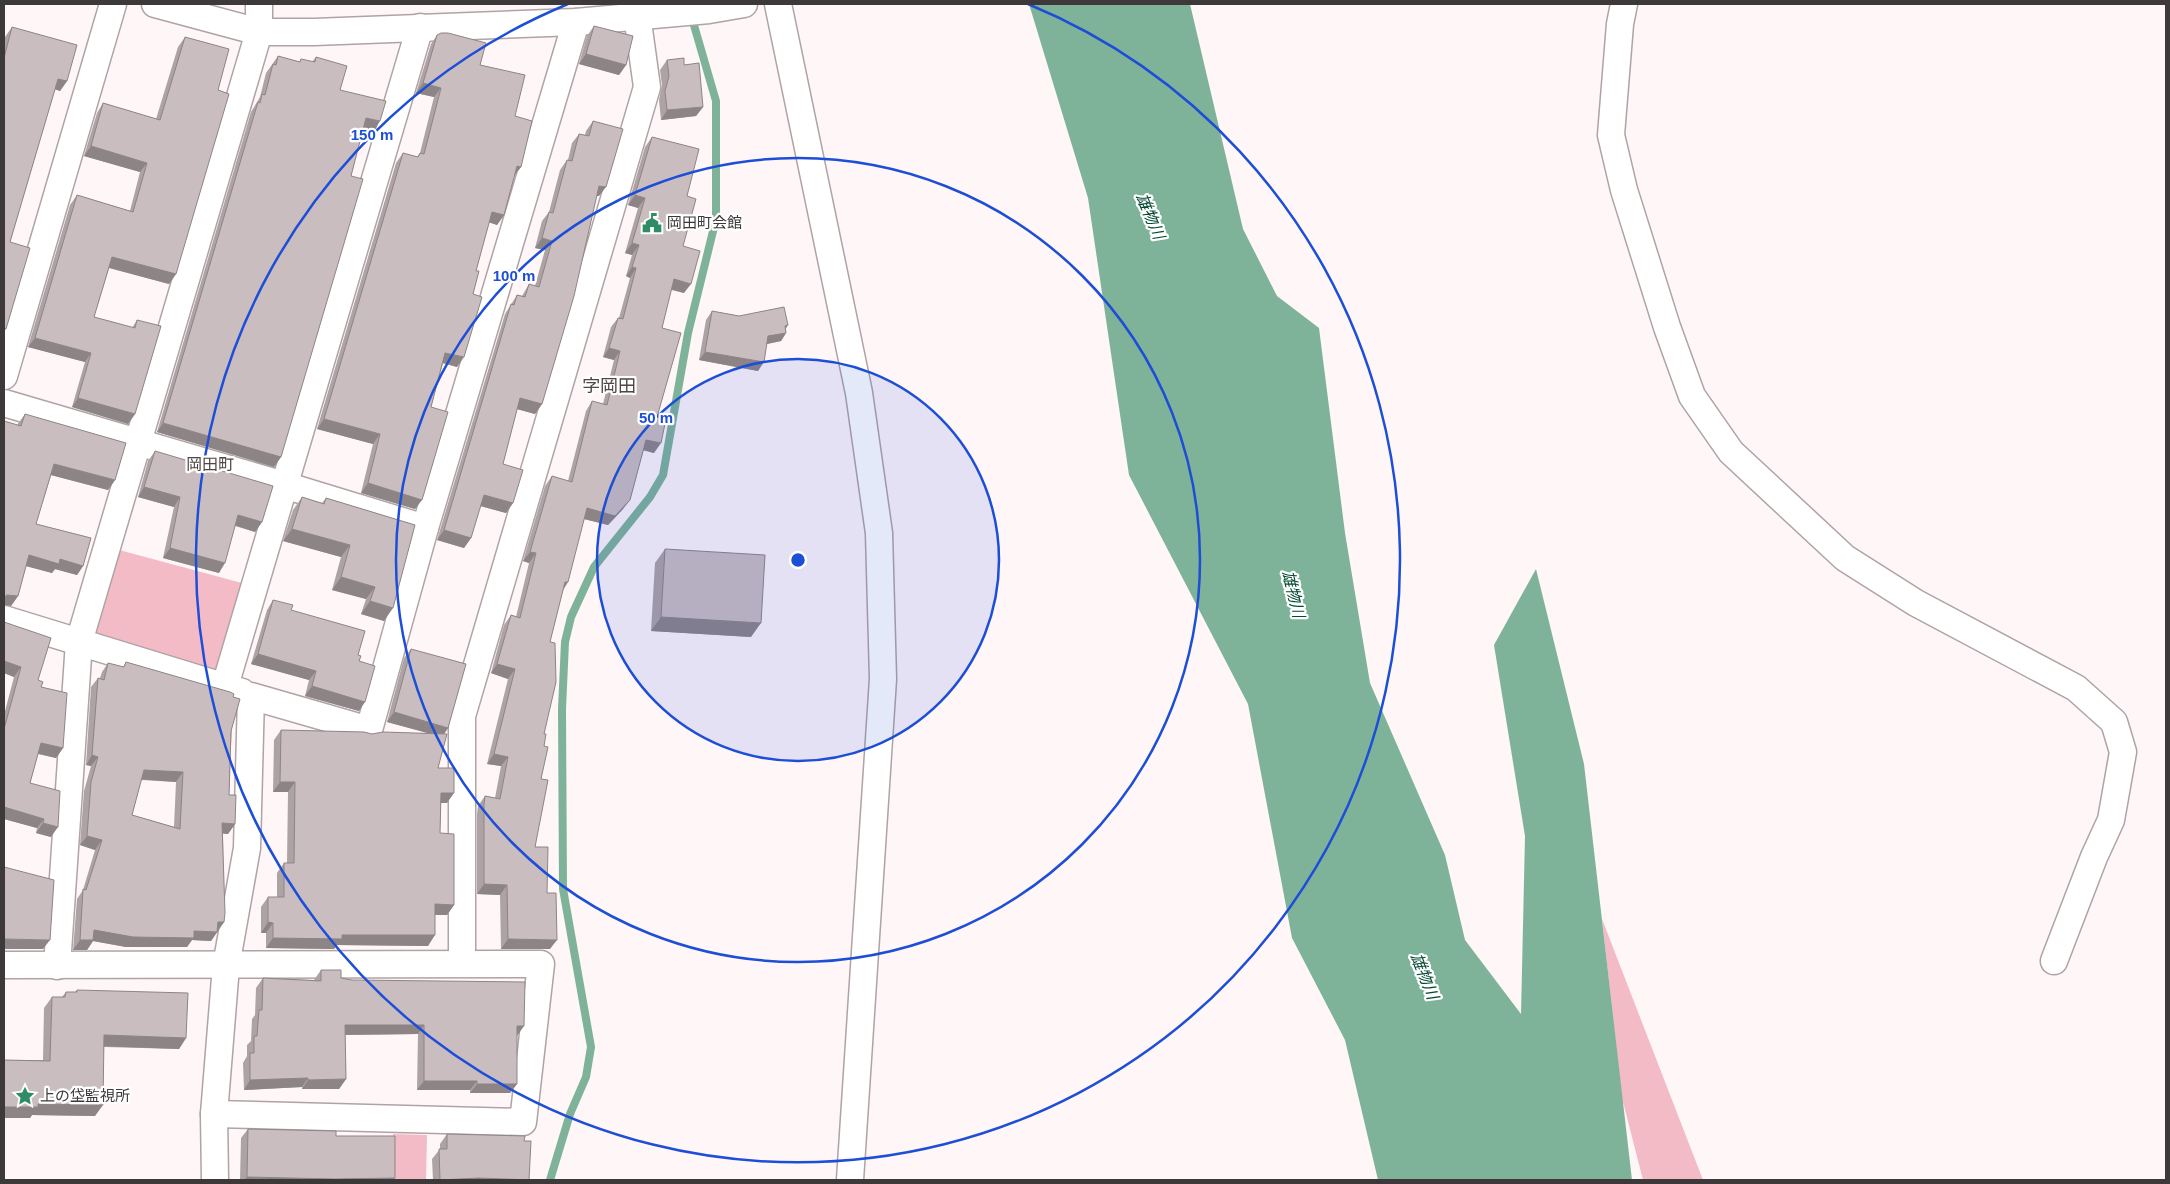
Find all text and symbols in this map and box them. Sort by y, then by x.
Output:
text: 150 m [351,126,393,143]
water label: 雄物川 [1133,191,1169,243]
public building icon: 岡田町会館 [641,212,663,234]
place label: 岡田町会館 [667,214,742,231]
text: 100 m [493,267,535,284]
district label: 字岡田 [582,376,636,396]
text: 50 m [639,409,673,426]
district label: 岡田町 [186,456,234,473]
centre of rings [789,551,807,569]
water label: 雄物川 [1279,569,1308,621]
water label: 雄物川 [1408,951,1442,1003]
place icon: 上の垈監視所 [14,1085,36,1107]
place label: 上の垈監視所 [40,1087,130,1104]

